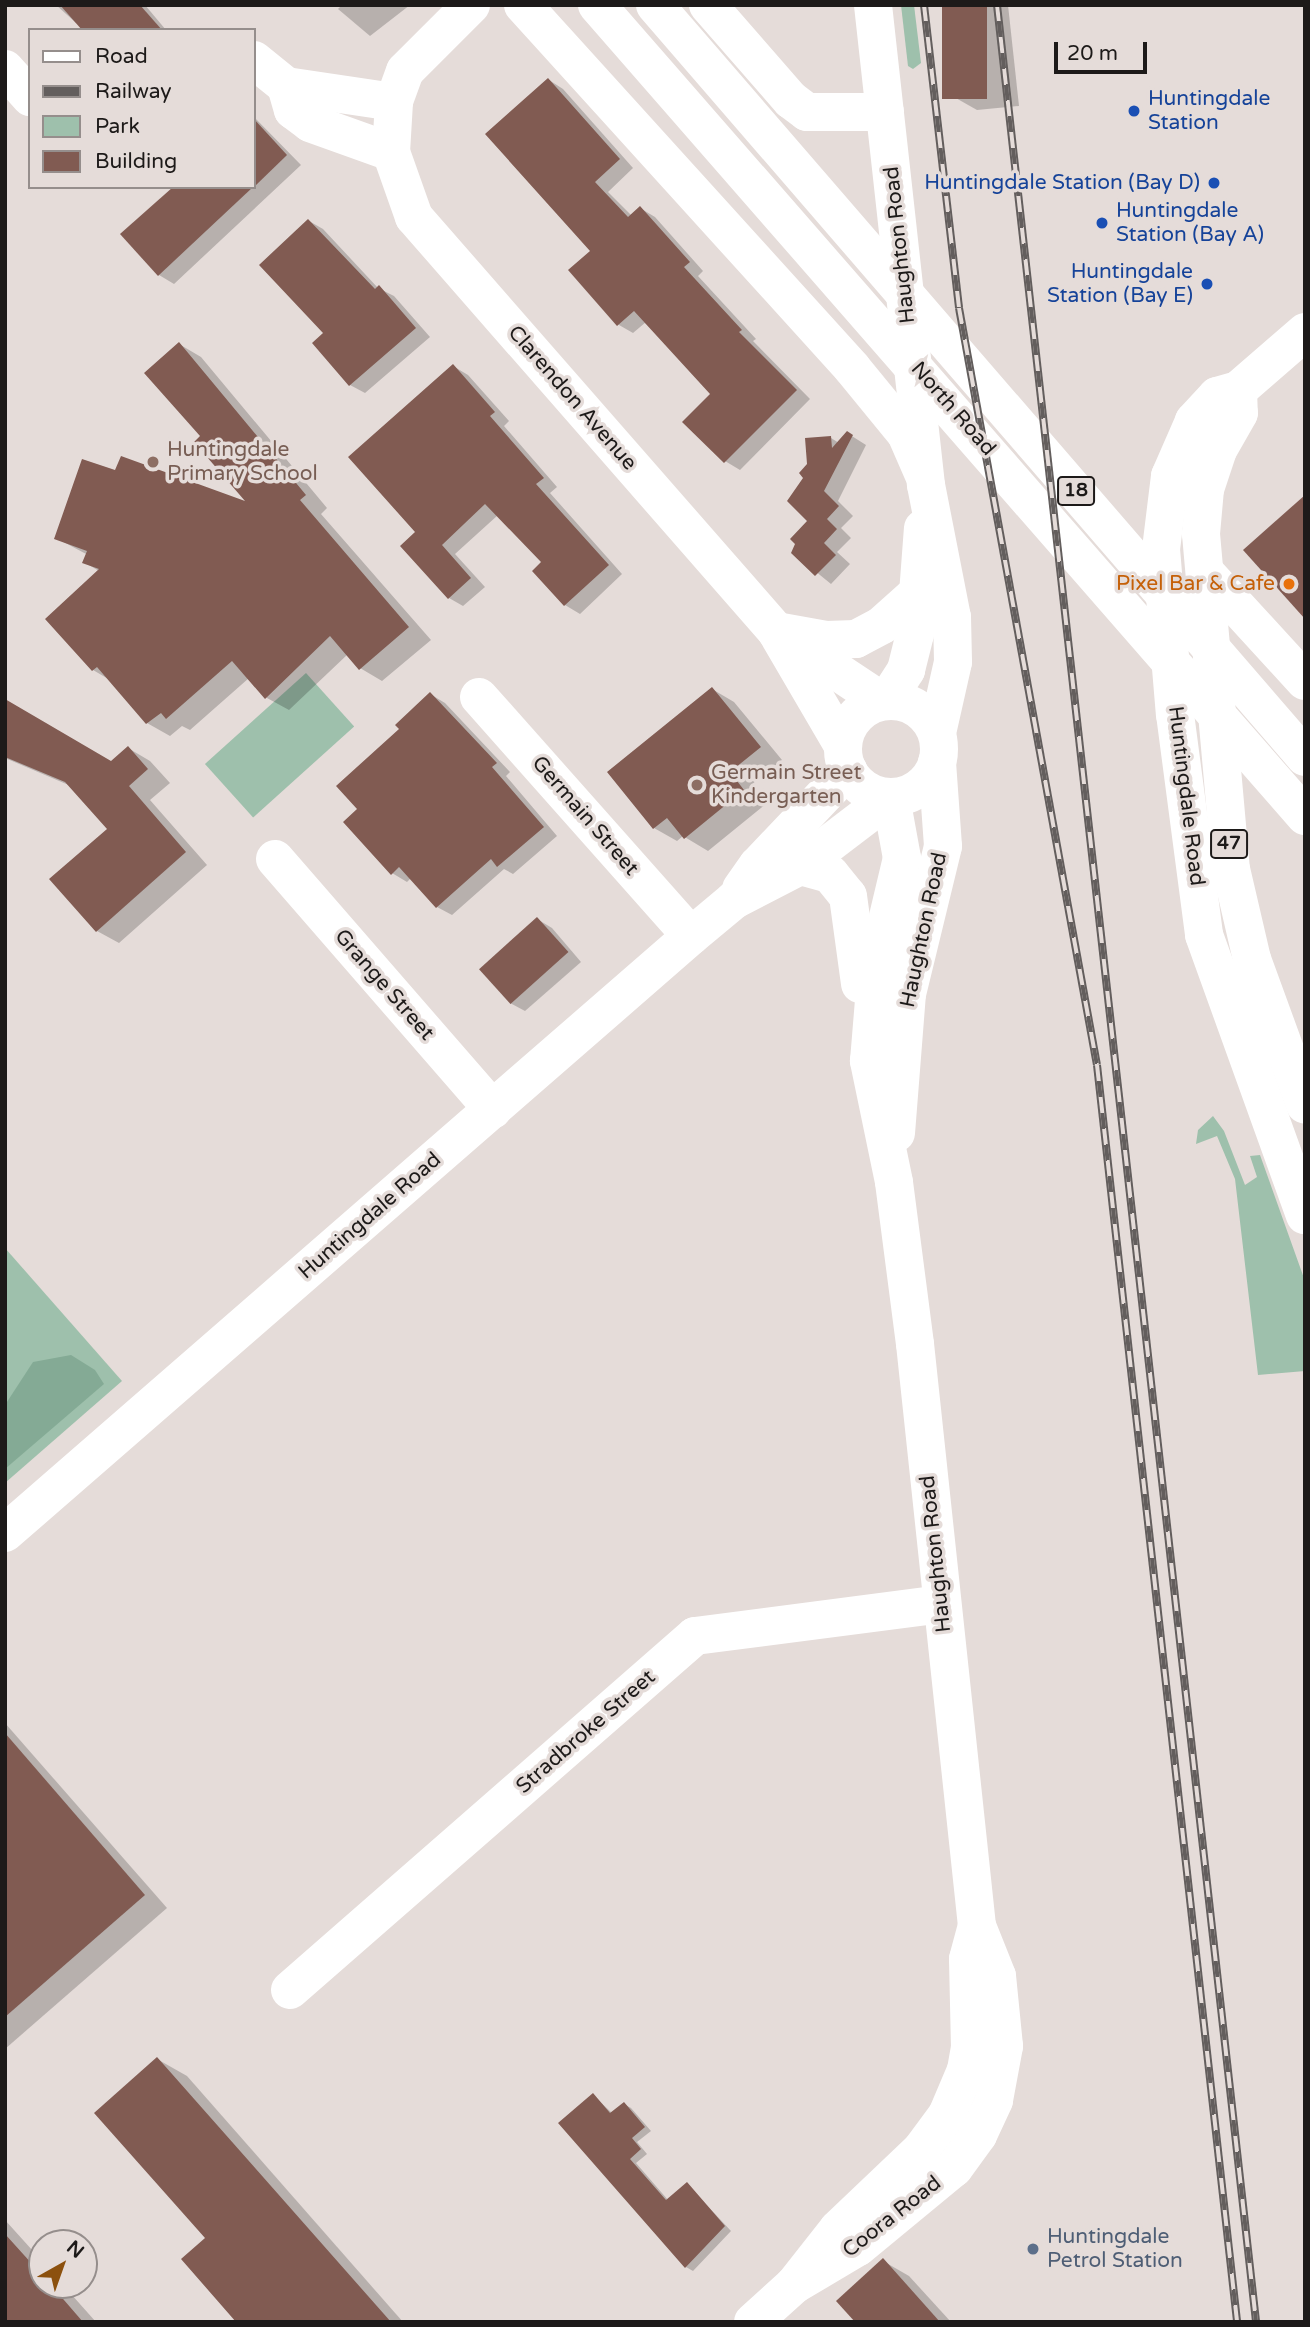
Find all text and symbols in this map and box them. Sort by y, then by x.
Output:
legend [28,28,256,189]
scale bar [1058,28,1151,72]
text: 20 m [1067,41,1118,66]
text: Road [95,44,148,69]
text: Railway [95,79,172,104]
place label: Huntingdale Station [1148,86,1270,136]
marker: Huntingdale Station [1126,103,1142,119]
text: Park [95,114,140,139]
text: Building [95,149,177,174]
street label: Haughton Road [879,165,921,325]
place label: Huntingdale Station (Bay D) [924,170,1200,196]
marker: Huntingdale Station (Bay D) [1206,175,1222,191]
place label: Huntingdale Station (Bay A) [1116,198,1264,248]
marker: Huntingdale Station (Bay A) [1094,215,1110,231]
place label: Huntingdale Station (Bay E) [1047,259,1193,309]
marker: Huntingdale Station (Bay E) [1199,276,1215,292]
street label: Clarendon Avenue [502,321,642,475]
street label: North Road [905,357,1001,461]
place label: Huntingdale Primary School [167,437,318,487]
marker: Huntingdale Primary School [145,454,161,470]
road number: 18 [1057,476,1095,506]
place label: Pixel Bar & Cafe [1116,571,1275,597]
marker: Pixel Bar & Cafe [1281,576,1297,592]
street label: Huntingdale Road [1162,705,1210,887]
street label: Germain Street [526,751,644,881]
place label: Germain Street Kindergarten [711,760,861,810]
marker: Germain Street Kindergarten [689,777,705,793]
road number: 47 [1210,828,1248,860]
street label: Haughton Road [895,850,953,1010]
street label: Grange Street [329,924,439,1046]
street label: Huntingdale Road [294,1147,446,1285]
street label: Haughton Road [915,1474,957,1634]
street label: Stradbroke Street [511,1665,661,1799]
street label: Coora Road [838,2171,946,2263]
place label: Huntingdale Petrol Station [1047,2224,1183,2274]
north arrow [28,2229,98,2299]
text: N [62,2236,88,2263]
marker: Huntingdale Petrol Station [1025,2241,1041,2257]

